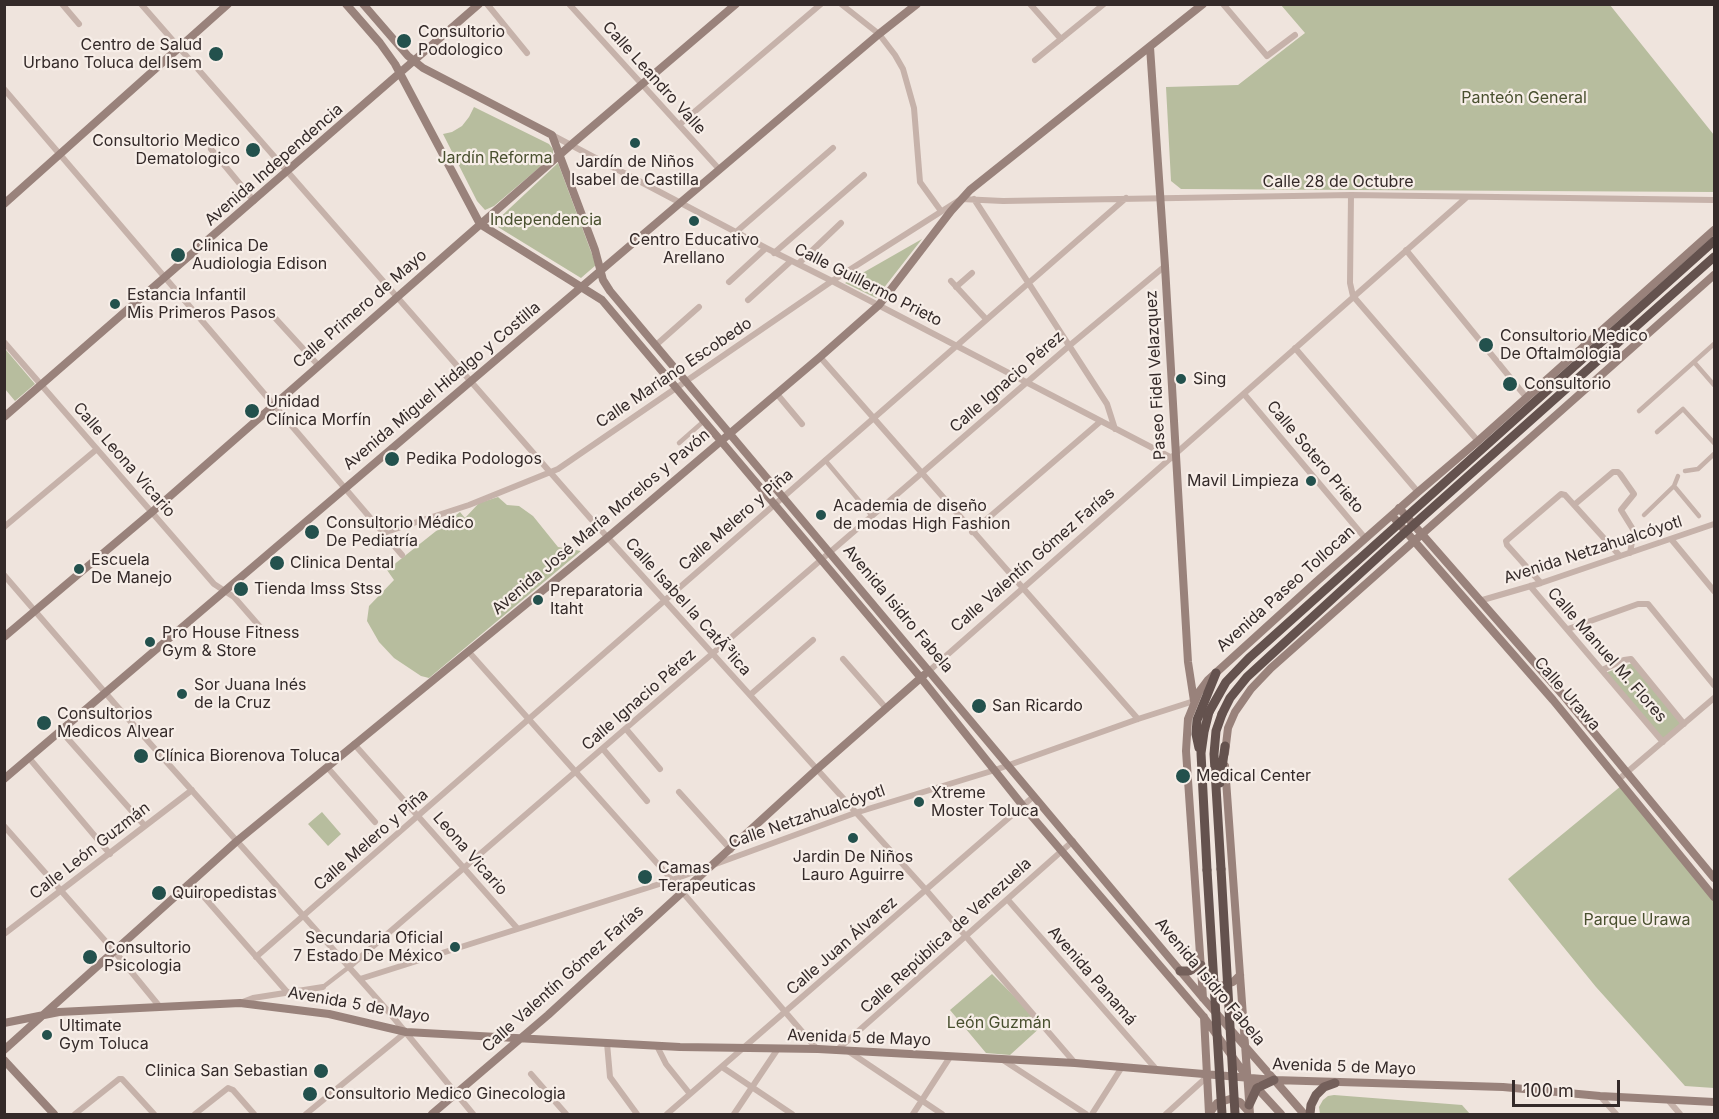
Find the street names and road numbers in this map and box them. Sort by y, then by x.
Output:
street label: Calle Leandro Valle [598,18,710,138]
street label: Avenida Independencia [201,100,347,230]
street label: Calle 28 de Octubre [1263,172,1413,192]
street label: Calle Guillermo Prieto [791,239,945,331]
street label: Calle Primero de Mayo [289,246,431,372]
street label: Paseo Fidel Velazquez [1142,290,1170,460]
street label: Avenida Miguel Hidalgo y Costilla [340,298,544,474]
street label: Calle Mariano Escobedo [592,314,756,432]
street label: Calle Ignacio Pérez [946,327,1068,437]
street label: Calle Sotero Prieto [1262,397,1368,517]
street label: Calle Leona Vicario [69,399,179,521]
street label: Avenida José María Morelos y Pavón [488,425,714,619]
street label: Calle Melero y Piña [675,465,797,575]
street label: Calle Valentín Gómez Farías [947,484,1119,636]
street label: Avenida Netzahualcóyotl [1501,512,1685,588]
street label: Avenida Paseo Tollocan [1213,522,1359,656]
street label: Calle Isabel la CatÃ³lica [621,534,755,680]
street label: Avenida Isidro Fabela [839,541,957,677]
street label: Calle Manuel M. Flores [1543,584,1671,726]
street label: Calle Ignacio Pérez [578,645,700,755]
street label: Calle Urawa [1530,653,1604,735]
street label: Calle Netzahualcóyotl [726,781,888,853]
street label: Calle Melero y Piña [310,785,432,895]
street label: Calle León Guzmán [26,798,154,904]
street label: Leona Vicario [429,809,511,899]
street label: Calle República de Venezuela [857,854,1035,1018]
street label: Calle Juan Álvarez [783,893,901,999]
street label: Calle Valentín Gómez Farías [478,901,648,1057]
street label: Avenida Isidro Fabela [1151,914,1269,1050]
street label: Avenida Panamá [1044,922,1140,1030]
street label: Avenida 5 de Mayo [286,983,432,1027]
street label: Avenida 5 de Mayo [787,1026,931,1050]
street label: Avenida 5 de Mayo [1272,1055,1416,1079]

